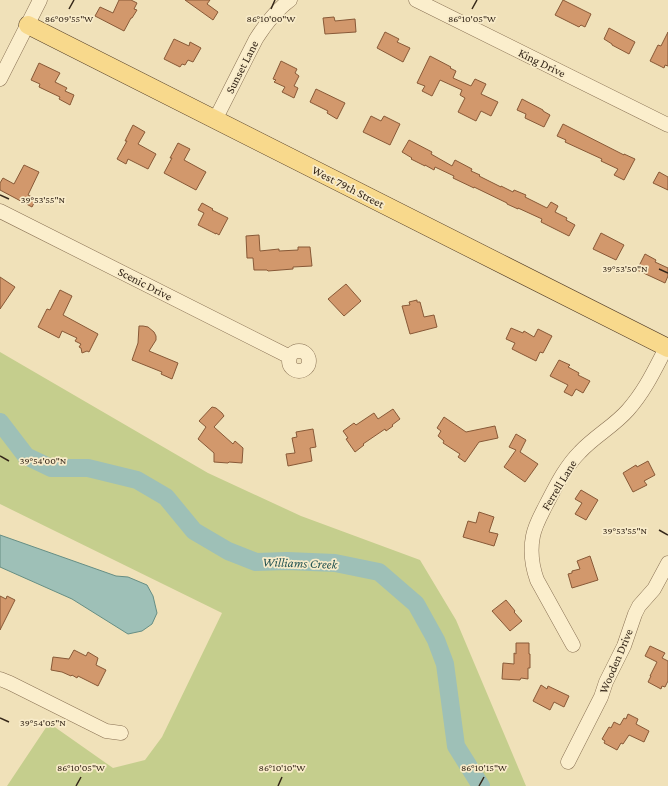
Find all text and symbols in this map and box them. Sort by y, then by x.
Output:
text: 86°09'55"W [45,13,94,24]
text: 86°10'00"W [247,13,296,24]
text: 86°10'05"W [448,13,497,24]
street label: Sunset Lane [223,38,261,96]
street label: King Drive [516,46,568,80]
street label: West 79th Street [310,163,387,212]
text: 39°53'55"N [21,194,66,205]
text: 39°53'50"N [602,263,648,274]
street label: Scenic Drive [116,264,174,304]
text: 39°54'00"N [20,455,67,466]
street label: Ferrell Lane [539,457,579,513]
text: 39°53'55"N [603,525,648,536]
water label: Williams Creek [262,554,339,572]
street label: Wooden Drive [596,627,636,695]
text: 39°54'05"N [20,717,66,728]
text: 86°10'05"W [57,762,106,773]
text: 86°10'10"W [259,762,306,773]
text: 86°10'15"W [461,762,508,773]

